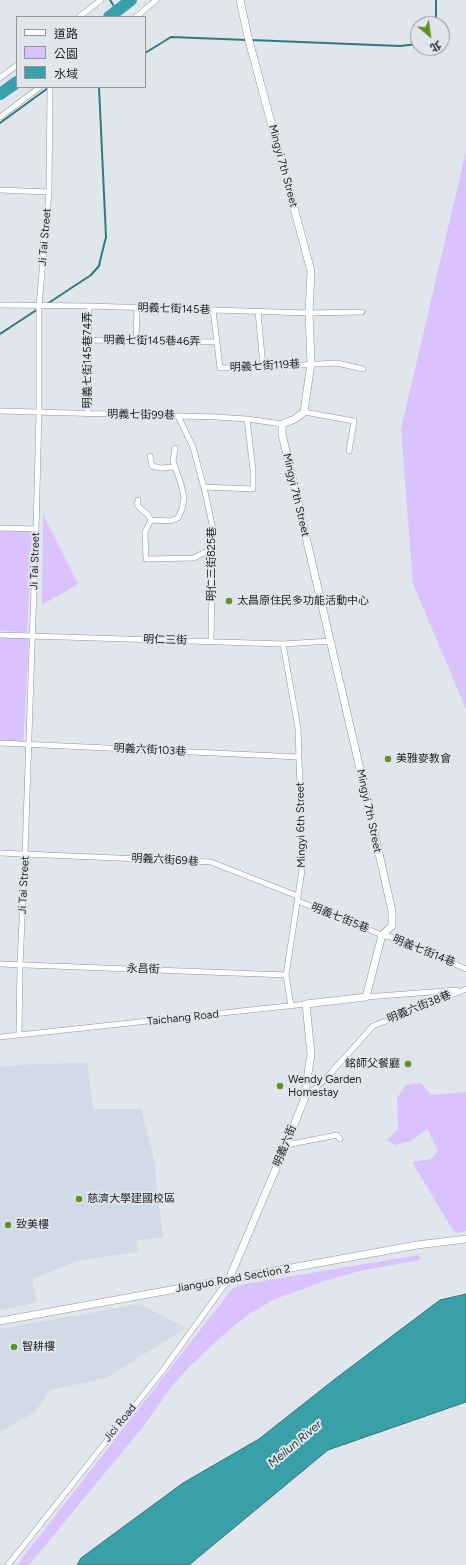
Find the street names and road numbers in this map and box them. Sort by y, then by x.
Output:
street label: Mingyi 7th Street [266,123,300,209]
street label: Ji Tai Street [36,208,54,266]
street label: 明義七街145巷 [137,301,211,317]
street label: 明義七街145巷74弄 [81,312,95,408]
street label: 明義七街145巷46弄 [104,334,200,348]
street label: 明義七街119巷 [230,358,300,374]
street label: 明義七街99巷 [107,408,175,422]
street label: Mingyi 7th Street [280,452,312,538]
street label: 明仁三街825巷 [205,527,219,601]
street label: Ji Tai Street [27,532,43,590]
street label: 明仁三街 [143,633,187,647]
street label: 明義六街103巷 [113,742,187,758]
street label: Mingyi 7th Street [354,768,384,854]
street label: Mingyi 6th Street [294,782,308,868]
street label: 明義六街69巷 [131,852,199,868]
street label: Ji Tai Street [16,856,32,914]
street label: 明義七街5巷 [309,900,371,936]
street label: 明義七街14巷 [391,932,457,970]
street label: 永昌街 [126,962,160,976]
street label: 明義六街38巷 [385,988,453,1026]
street label: Taichang Road [147,1008,219,1028]
street label: 明義六街 [271,1123,299,1169]
street label: Jianguo Road Section 2 [174,1262,292,1296]
street label: Jici Road [101,1401,139,1445]

